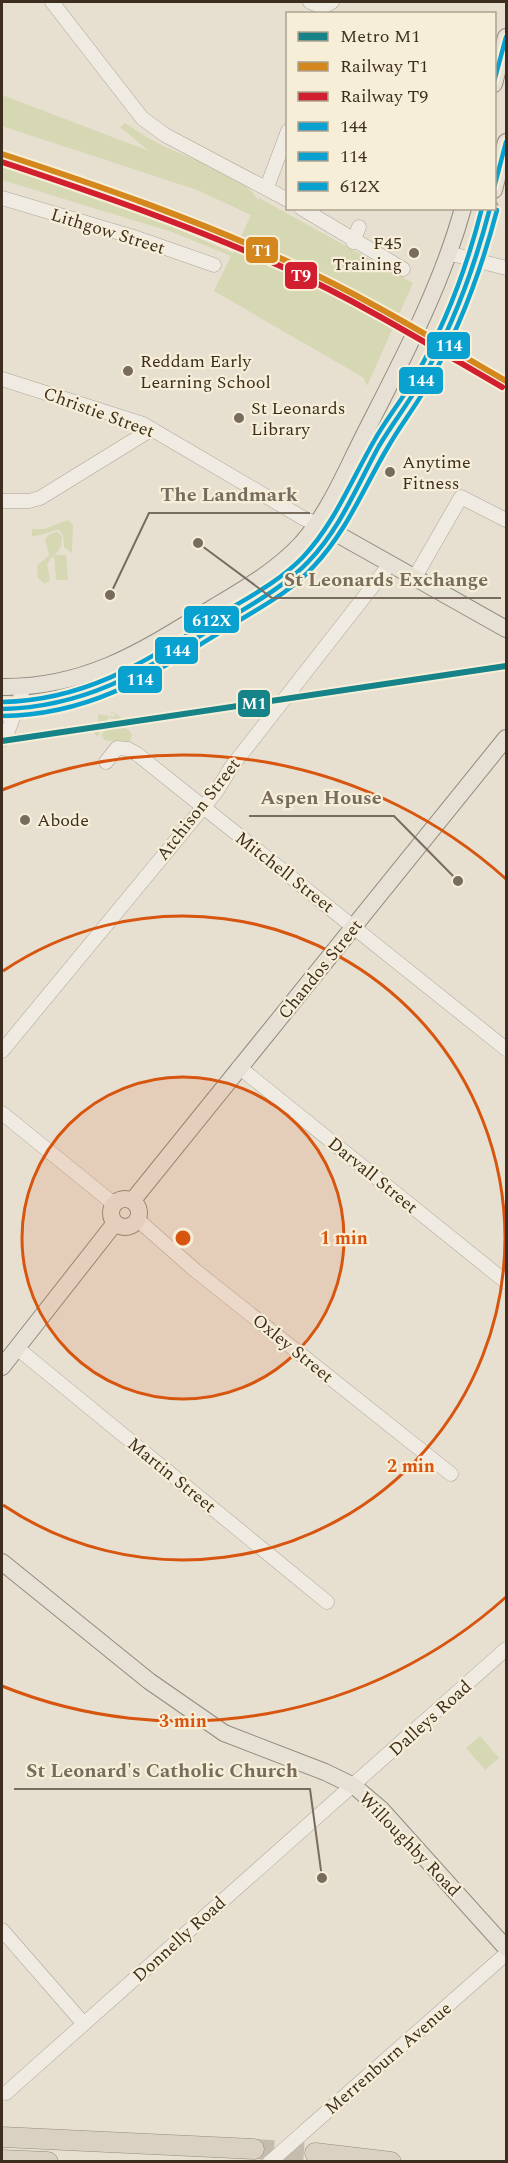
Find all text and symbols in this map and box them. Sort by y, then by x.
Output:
legend [286,12,496,210]
text: Metro M1 [340,23,420,50]
text: Railway T1 [340,53,428,80]
text: Railway T9 [340,83,428,110]
text: 144 [340,113,367,140]
text: 114 [340,143,367,170]
text: 612X [340,173,380,200]
street label: Lithgow Street [47,201,168,262]
place label: F45 Training [332,230,402,278]
line badge: T1 [245,236,279,264]
text: T1 [252,239,272,263]
marker: F45 Training [407,246,421,260]
line badge: T9 [284,261,318,290]
text: T9 [291,264,311,288]
line badge: 114 [426,331,471,360]
text: 114 [436,334,462,358]
place label: Reddam Early Learning School [140,348,271,396]
marker: Reddam Early Learning School [121,364,135,378]
line badge: 144 [398,366,444,395]
text: 144 [408,369,434,393]
street label: Christie Street [40,380,158,445]
place label: St Leonards Library [251,395,346,443]
marker: St Leonards Library [232,411,246,425]
place label: Anytime Fitness [402,449,471,497]
marker: Anytime Fitness [383,465,397,479]
callout: The Landmark [149,475,310,513]
text: The Landmark [160,480,298,510]
callout: St Leonards Exchange [272,560,501,598]
text: St Leonards Exchange [284,565,488,595]
line badge: 612X [183,605,240,634]
text: 612X [192,609,232,633]
line badge: 144 [154,636,199,665]
text: 144 [164,639,190,663]
line badge: 114 [117,665,163,694]
text: 114 [127,668,153,692]
line badge: M1 [237,689,271,718]
text: M1 [242,692,266,716]
street label: Atchison Street [150,752,247,866]
callout: Aspen House [249,778,394,816]
text: Aspen House [260,783,382,813]
place label: Abode [37,807,89,834]
marker: Abode [18,813,32,827]
street label: Mitchell Street [229,825,340,920]
street label: Chandos Street [271,913,369,1025]
street label: Darvall Street [322,1130,424,1220]
text: 1 min [320,1225,368,1252]
centre of rings [173,1228,193,1248]
street label: Oxley Street [246,1307,339,1390]
street label: Martin Street [121,1431,222,1520]
text: 2 min [387,1453,435,1480]
street label: Dalleys Road [383,1674,478,1763]
text: 3 min [159,1708,207,1735]
callout: St Leonard's Catholic Church [14,1751,310,1789]
text: St Leonard's Catholic Church [26,1756,298,1786]
street label: Willoughby Road [352,1786,467,1903]
street label: Donnelly Road [127,1890,232,1989]
street label: Merrenburn Avenue [319,1995,458,2121]

